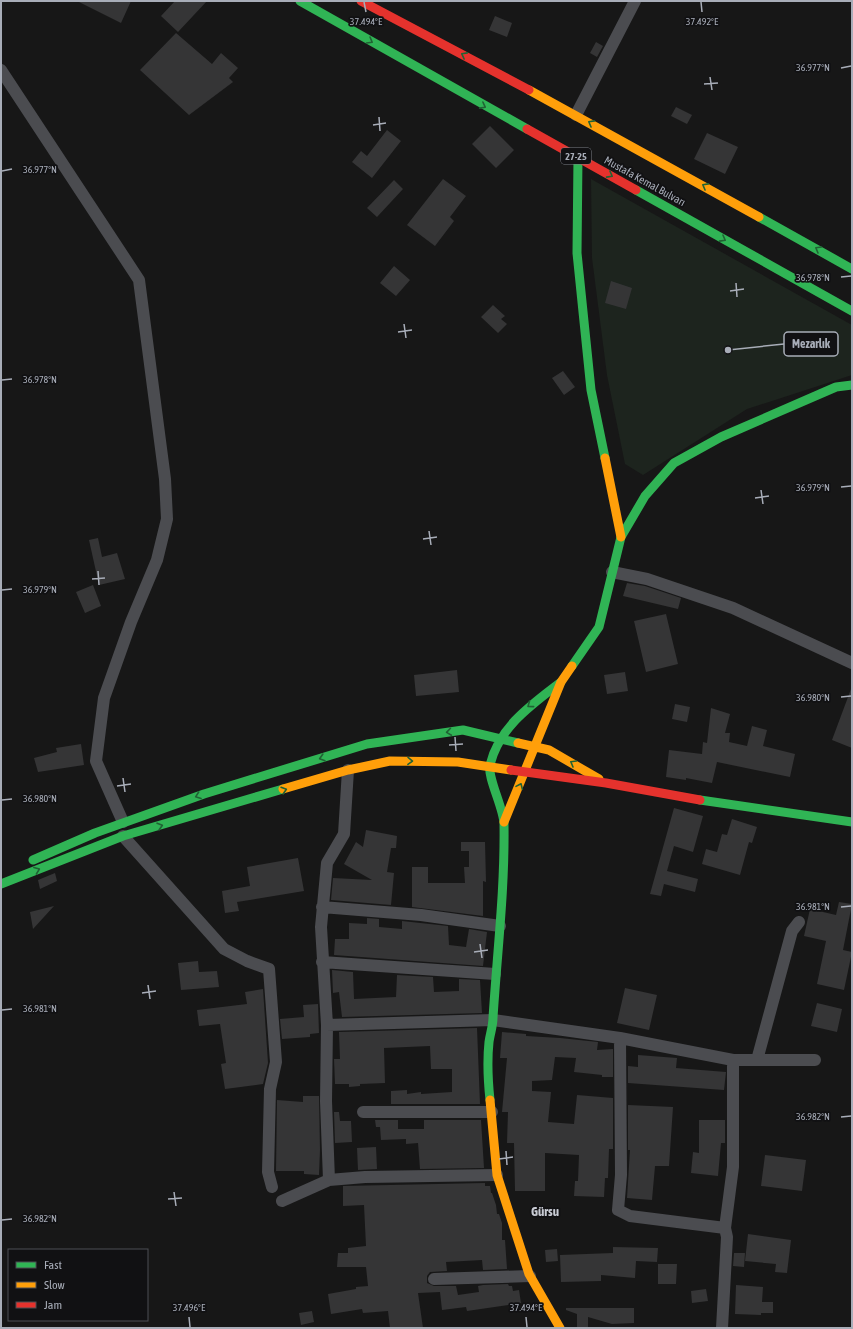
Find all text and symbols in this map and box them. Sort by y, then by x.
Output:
text: 37.494°E [350,16,383,27]
text: 37.492°E [686,16,719,27]
one-way arrow [366,37,373,44]
one-way arrow [461,53,468,60]
text: 36.977°N [796,62,830,73]
one-way arrow [479,101,486,109]
one-way arrow [588,120,595,127]
road number: 27-25 [561,148,591,164]
street label: Mustafa Kemal Bulvarı [602,154,688,208]
text: 36.977°N [23,164,57,175]
one-way arrow [606,170,613,177]
one-way arrow [702,183,709,190]
one-way arrow [719,234,726,241]
one-way arrow [815,247,822,254]
text: 36.978°N [796,272,830,283]
callout: Mezarlık [784,332,838,356]
text: Mezarlık [792,337,831,351]
text: 36.978°N [23,374,57,385]
text: 36.979°N [796,482,830,493]
text: 36.979°N [23,584,57,595]
text: 36.980°N [796,692,830,703]
one-way arrow [527,700,534,707]
one-way arrow [446,727,452,736]
one-way arrow [318,753,325,762]
one-way arrow [407,757,413,765]
one-way arrow [570,761,577,768]
one-way arrow [515,783,523,790]
one-way arrow [281,786,288,795]
one-way arrow [194,791,201,800]
text: 36.980°N [23,793,57,804]
one-way arrow [156,822,163,831]
one-way arrow [34,866,41,874]
text: 36.981°N [796,901,830,912]
text: 36.981°N [23,1003,57,1014]
text: 36.982°N [796,1111,830,1122]
district label: Gürsu [531,1204,559,1219]
text: 36.982°N [23,1213,57,1224]
legend [8,1249,148,1321]
text: Fast [44,1258,62,1272]
text: Slow [44,1278,65,1292]
text: Jam [44,1298,62,1312]
text: 37.496°E [173,1302,206,1313]
text: 37.494°E [510,1302,543,1313]

